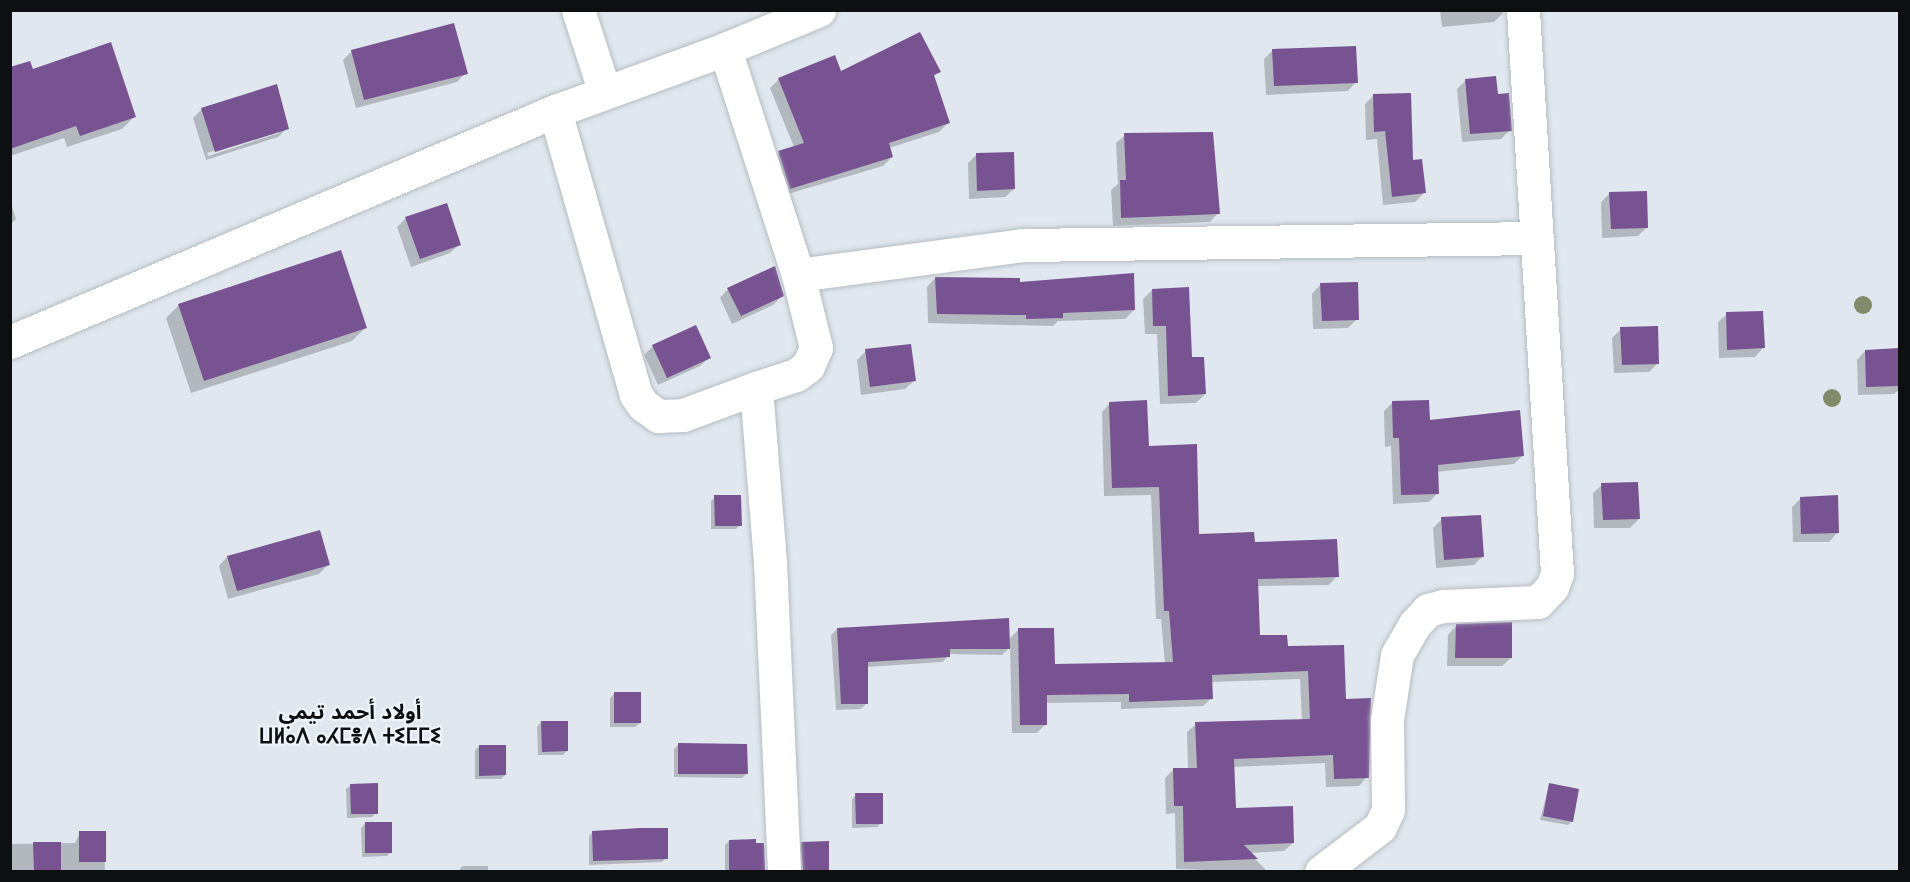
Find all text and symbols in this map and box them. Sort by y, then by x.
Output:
district label: أولاد أحمد تيمي ⵡⵍⴰⴷ ⴰⵃⵎⴻⴷ ⵜⵉⵎⵎⵉ [259,699,441,749]

